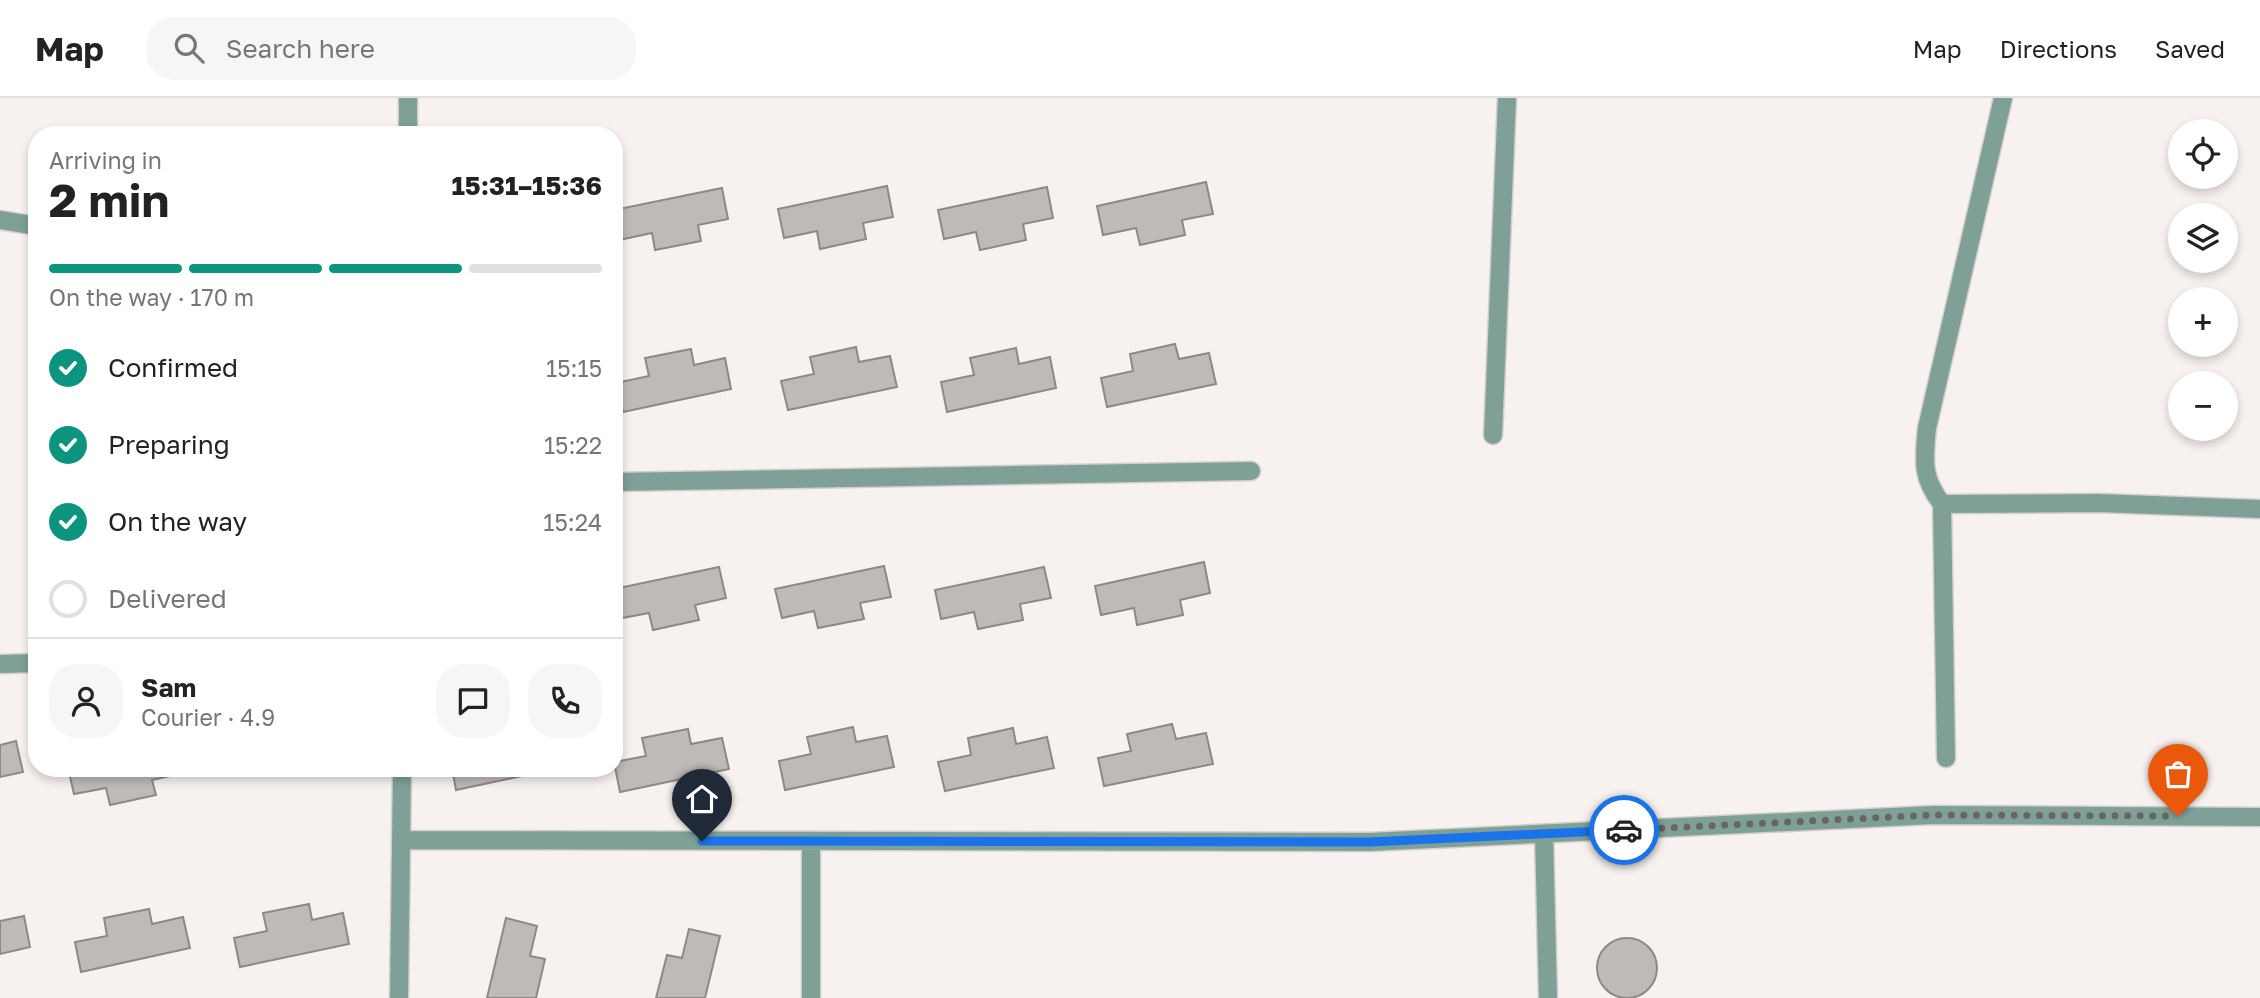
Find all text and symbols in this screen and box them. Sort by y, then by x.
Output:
search box [146,17,636,80]
text: Map [35,29,104,68]
icon: search [170,29,208,67]
text: Search here [226,33,375,64]
text: Map [1913,34,1962,63]
text: Directions [2000,34,2117,63]
text: Saved [2155,34,2225,63]
map controls [2168,119,2238,441]
button: locate [2168,119,2238,189]
text: Arriving in [49,146,162,174]
text: 15:31–15:36 [451,170,602,201]
text: 2 min [49,172,169,227]
button: layers [2168,203,2238,273]
text: On the way · 170 m [49,283,254,311]
button: + [2168,287,2238,357]
icon: check [49,349,87,387]
text: Confirmed [108,352,238,383]
text: 15:15 [546,354,602,382]
button: − [2168,371,2238,441]
icon: check [49,426,87,464]
text: Preparing [108,429,230,460]
text: 15:22 [544,431,602,459]
icon: check [49,503,87,541]
text: On the way [108,506,247,537]
text: 15:24 [543,508,602,536]
text: Delivered [108,583,227,614]
button: person [49,664,123,738]
button: chat [436,664,510,738]
button: phone [528,664,602,738]
text: Sam [141,672,196,703]
text: Courier · 4.9 [141,703,275,731]
pin [2148,744,2208,816]
icon: bag [2159,755,2197,793]
pin [672,769,732,841]
icon: home [683,780,721,818]
courier [1589,795,1659,865]
icon: car [1605,811,1643,849]

